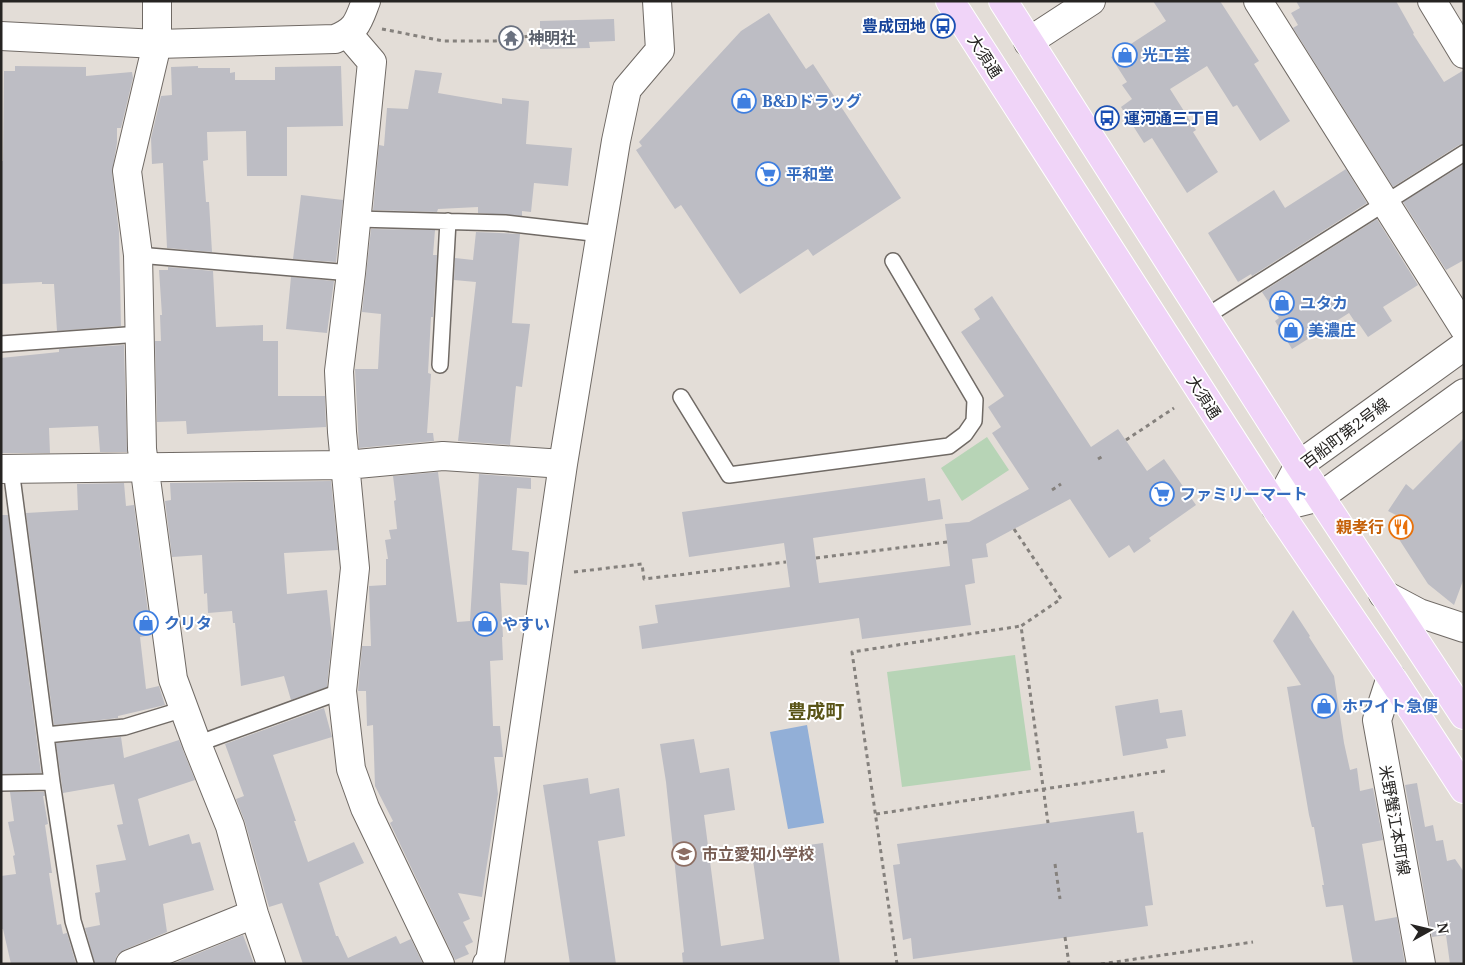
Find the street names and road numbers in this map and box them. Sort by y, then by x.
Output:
street label: 大須通 [963,30,1007,82]
street label: 大須通 [1182,371,1226,423]
street label: 百船町第2号線 [1296,393,1394,473]
street label: 米野蟹江本町線 [1374,763,1416,877]

